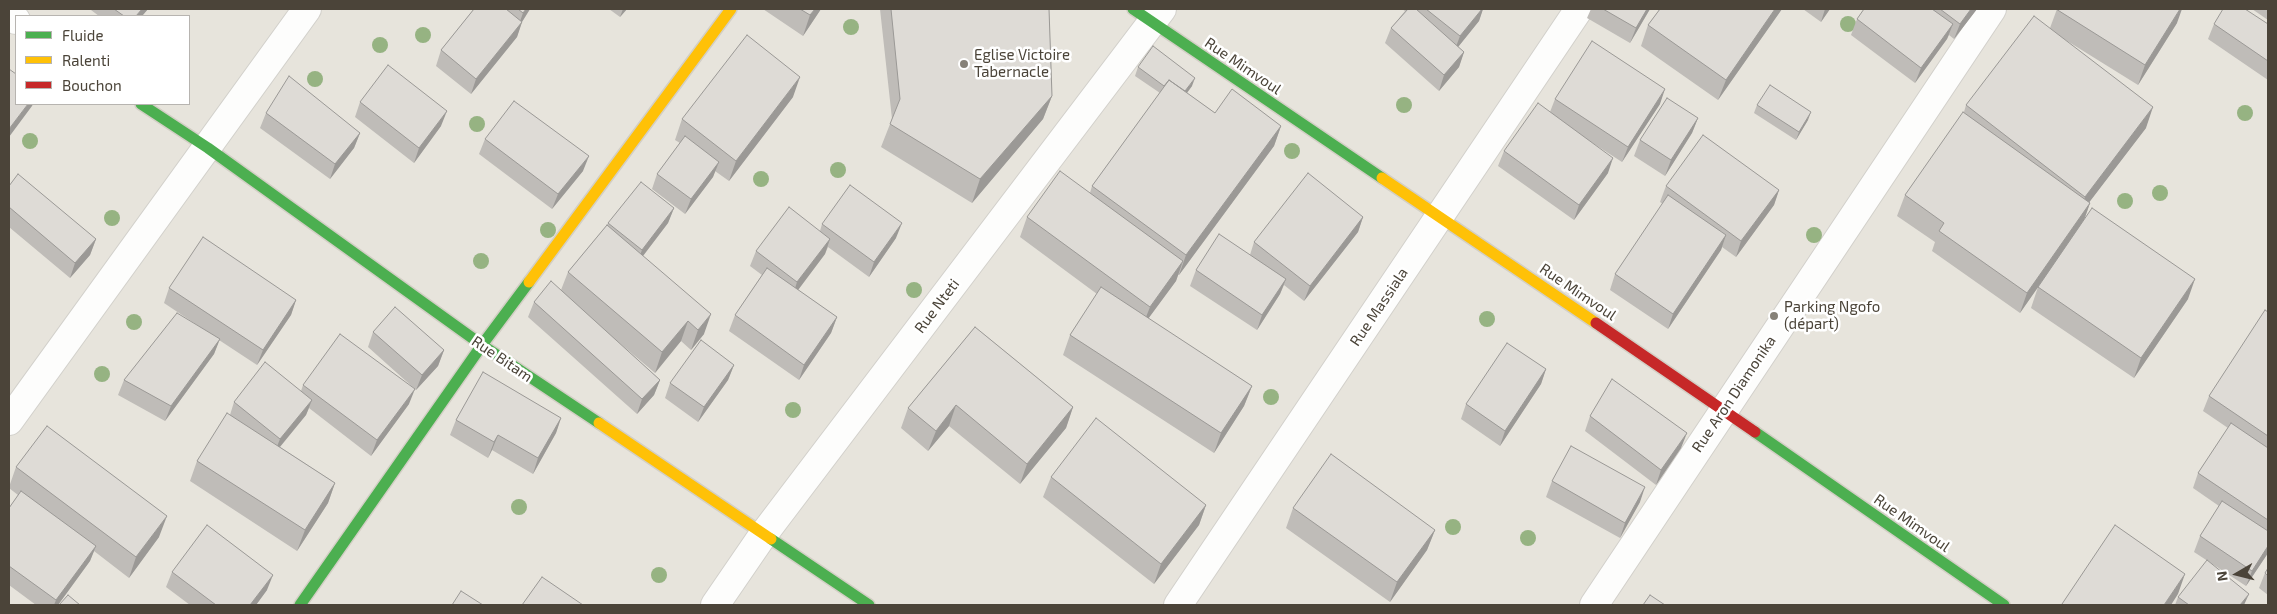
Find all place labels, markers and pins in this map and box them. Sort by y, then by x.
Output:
place label: Eglise Victoire Tabernacle [974,46,1070,81]
marker: Eglise Victoire Tabernacle [958,58,970,70]
place label: Parking Ngofo (départ) [1784,298,1880,333]
marker: Parking Ngofo (départ) [1768,310,1780,322]

